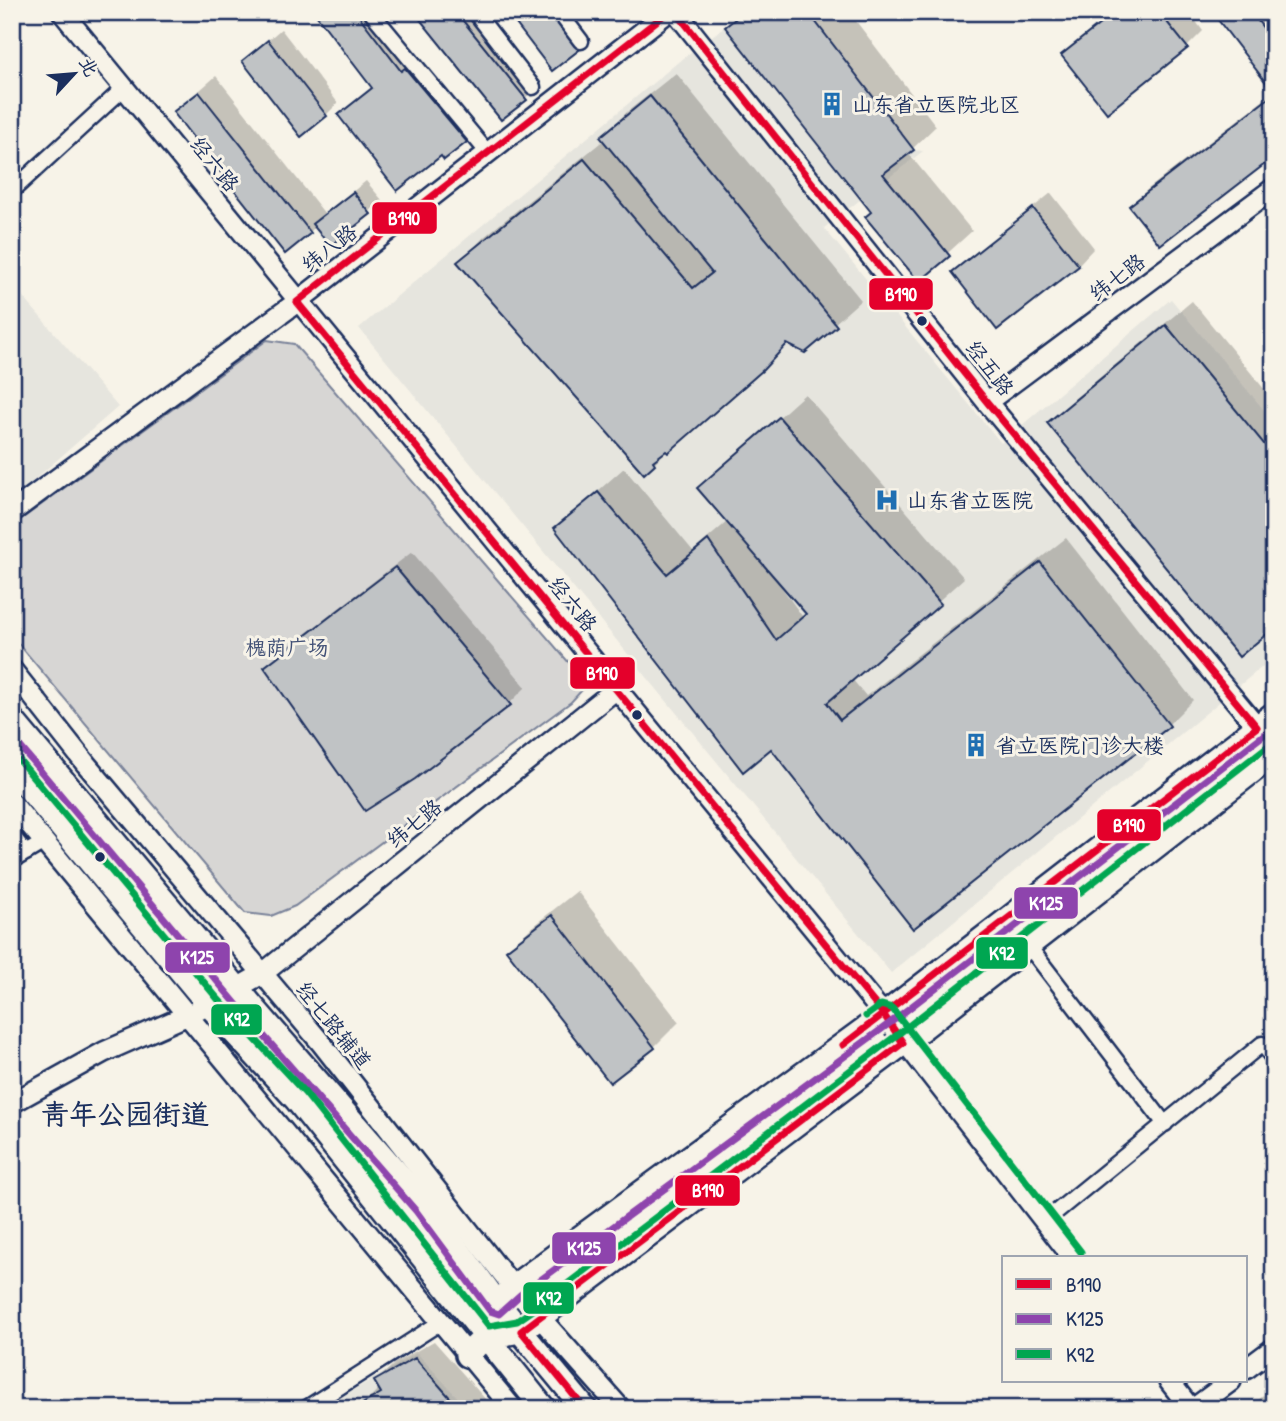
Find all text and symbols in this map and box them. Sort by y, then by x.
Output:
north arrow [38,38,108,108]
text: 北 [73,52,105,81]
building icon: 山东省立医院北区 [818,90,846,118]
place label: 山东省立医院北区 [852,90,1020,119]
street label: 经六路 [184,130,246,198]
line badge: B190 [371,201,438,235]
text: B190 [388,205,420,231]
street label: 纬八路 [295,217,363,279]
street label: 纬七路 [1083,246,1151,308]
line badge: B190 [868,277,934,311]
text: B190 [885,281,917,307]
unlabelled marker [915,314,929,328]
street label: 经五路 [959,334,1021,402]
hospital icon: 山东省立医院 [873,486,901,514]
place label: 山东省立医院 [907,486,1033,515]
street label: 经六路 [542,570,604,638]
park label: 槐荫广场 [245,633,329,662]
line badge: B190 [569,656,636,690]
text: B190 [586,660,618,686]
unlabelled marker [630,708,644,722]
building icon: 省立医院门诊大楼 [962,731,990,759]
place label: 省立医院门诊大楼 [996,731,1164,760]
street label: 纬七路 [380,792,448,854]
line badge: B190 [1096,808,1162,842]
text: B190 [1113,812,1145,838]
unlabelled marker [93,850,107,864]
line badge: K125 [1013,886,1079,920]
text: K125 [1029,890,1064,916]
line badge: K92 [975,936,1029,970]
text: K92 [989,940,1015,966]
line badge: K125 [164,941,231,974]
text: K125 [180,944,215,970]
street label: 经七路辅道 [290,975,378,1075]
line badge: K92 [210,1003,263,1036]
text: K92 [224,1006,250,1032]
district label: 青年公园街道 [41,1095,209,1133]
line badge: B190 [674,1174,741,1207]
text: B190 [692,1177,724,1203]
line badge: K125 [551,1231,617,1265]
text: K125 [567,1235,602,1261]
legend [1002,1256,1248,1382]
text: B190 [1066,1270,1101,1299]
line badge: K92 [522,1281,575,1315]
text: K92 [536,1285,562,1311]
text: K125 [1066,1304,1103,1333]
text: K92 [1066,1340,1095,1369]

